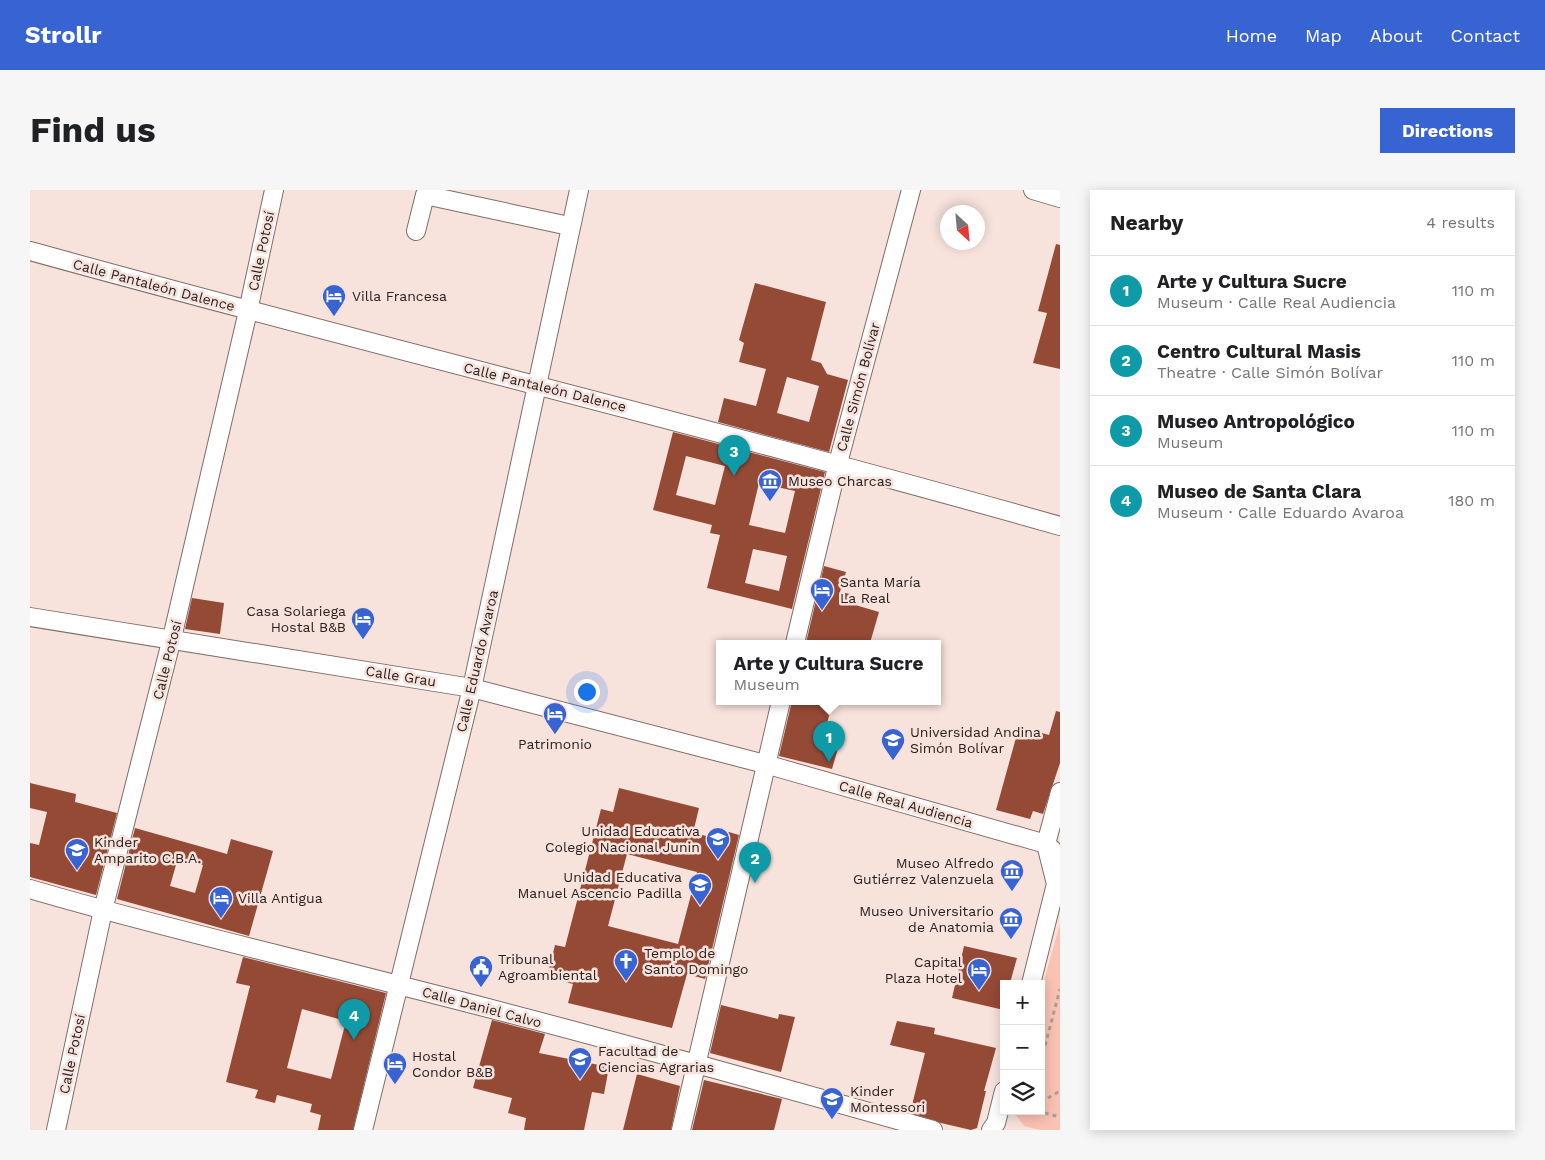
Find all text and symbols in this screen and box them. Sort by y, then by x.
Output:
text: Strollr [25,21,102,49]
text: Home [1226,25,1277,46]
text: Map [1305,25,1342,46]
text: About [1370,25,1422,46]
text: Contact [1450,25,1520,46]
button: Directions [1380,108,1515,153]
text: Find us [30,109,156,151]
north arrow [940,205,985,250]
street label: Calle Potosí [245,209,277,292]
text: Nearby [1110,210,1183,235]
text: 4 results [1426,213,1495,232]
street label: Calle Pantaleón Dalence [71,256,237,314]
text: Arte y Cultura Sucre [1157,270,1347,293]
text: 1 [1123,281,1129,300]
text: 110 m [1452,281,1495,300]
hotel icon: Villa Francesa [321,283,347,317]
place label: Villa Francesa [352,288,447,304]
text: Museum · Calle Real Audiencia [1157,293,1396,312]
street label: Calle Simón Bolívar [833,320,883,453]
text: Centro Cultural Masis [1157,340,1361,363]
text: 2 [1121,351,1131,370]
text: 110 m [1452,351,1495,370]
street label: Calle Pantaleón Dalence [462,359,628,415]
text: Theatre · Calle Simón Bolívar [1157,363,1383,382]
text: Museo Antropológico [1157,410,1355,433]
text: 3 [1121,421,1131,440]
text: 110 m [1452,421,1495,440]
text: Museum [1157,433,1223,452]
pin: 3 [718,435,750,476]
museum icon: Museo Charcas [757,468,783,502]
place label: Museo Charcas [788,473,892,489]
text: Museo de Santa Clara [1157,480,1361,503]
text: 4 [1121,491,1131,510]
text: 180 m [1448,491,1495,510]
text: Museum · Calle Eduardo Avaroa [1157,503,1404,522]
place label: Santa María La Real [840,574,921,606]
hotel icon: Santa María La Real [809,577,835,611]
street label: Calle Eduardo Avaroa [453,588,501,734]
place label: Casa Solariega Hostal B&B [246,603,346,635]
hotel icon: Casa Solariega Hostal B&B [350,606,376,640]
street label: Calle Potosí [149,619,185,701]
popup [716,640,941,705]
text: Arte y Cultura Sucre [734,652,923,675]
street label: Calle Grau [365,663,437,689]
text: Museum [734,675,800,694]
your location [574,679,600,705]
hotel icon: Patrimonio [542,701,568,735]
pin: 1 [813,721,845,762]
place label: Universidad Andina Simón Bolívar [910,724,1041,756]
school or university icon: Universidad Andina Simón Bolívar [880,727,906,761]
place label: Patrimonio [518,736,592,752]
street label: Calle Real Audiencia [837,777,975,831]
place label: Unidad Educativa Colegio Nacional Junin [545,823,700,855]
school or university icon: Unidad Educativa Colegio Nacional Junin [705,826,731,860]
place label: Kinder Amparito C.B.A. [94,834,201,866]
school or university icon: Kinder Amparito C.B.A. [64,837,90,871]
pin: 2 [739,842,771,883]
place label: Museo Alfredo Gutiérrez Valenzuela [853,855,994,887]
museum icon: Museo Alfredo Gutiérrez Valenzuela [999,858,1025,892]
place label: Unidad Educativa Manuel Ascencio Padilla [517,869,682,901]
school or university icon: Unidad Educativa Manuel Ascencio Padilla [687,872,713,906]
hotel icon: Villa Antigua [208,885,234,919]
place label: Villa Antigua [238,890,323,906]
place label: Museo Universitario de Anatomia [859,903,994,935]
museum icon: Museo Universitario de Anatomia [998,906,1024,940]
place label: Templo de Santo Domingo [644,945,748,977]
church icon: Templo de Santo Domingo [613,948,639,982]
place label: Tribunal Agroambiental [498,951,598,983]
public building icon: Tribunal Agroambiental [468,954,494,988]
place label: Capital Plaza Hotel [885,954,963,986]
hotel icon: Capital Plaza Hotel [966,957,992,991]
map controls [1000,980,1045,1115]
button: + [1000,980,1045,1025]
street label: Calle Daniel Calvo [420,983,544,1031]
pin: 4 [338,999,370,1040]
street label: Calle Potosí [56,1012,88,1095]
button: − [1000,1025,1045,1070]
place label: Facultad de Ciencias Agrarias [598,1043,714,1075]
school or university icon: Facultad de Ciencias Agrarias [567,1046,593,1080]
place label: Hostal Condor B&B [412,1048,493,1080]
hotel icon: Hostal Condor B&B [382,1051,408,1085]
button: layers [1000,1070,1045,1115]
place label: Kinder Montessori [850,1083,925,1115]
school or university icon: Kinder Montessori [819,1086,845,1120]

